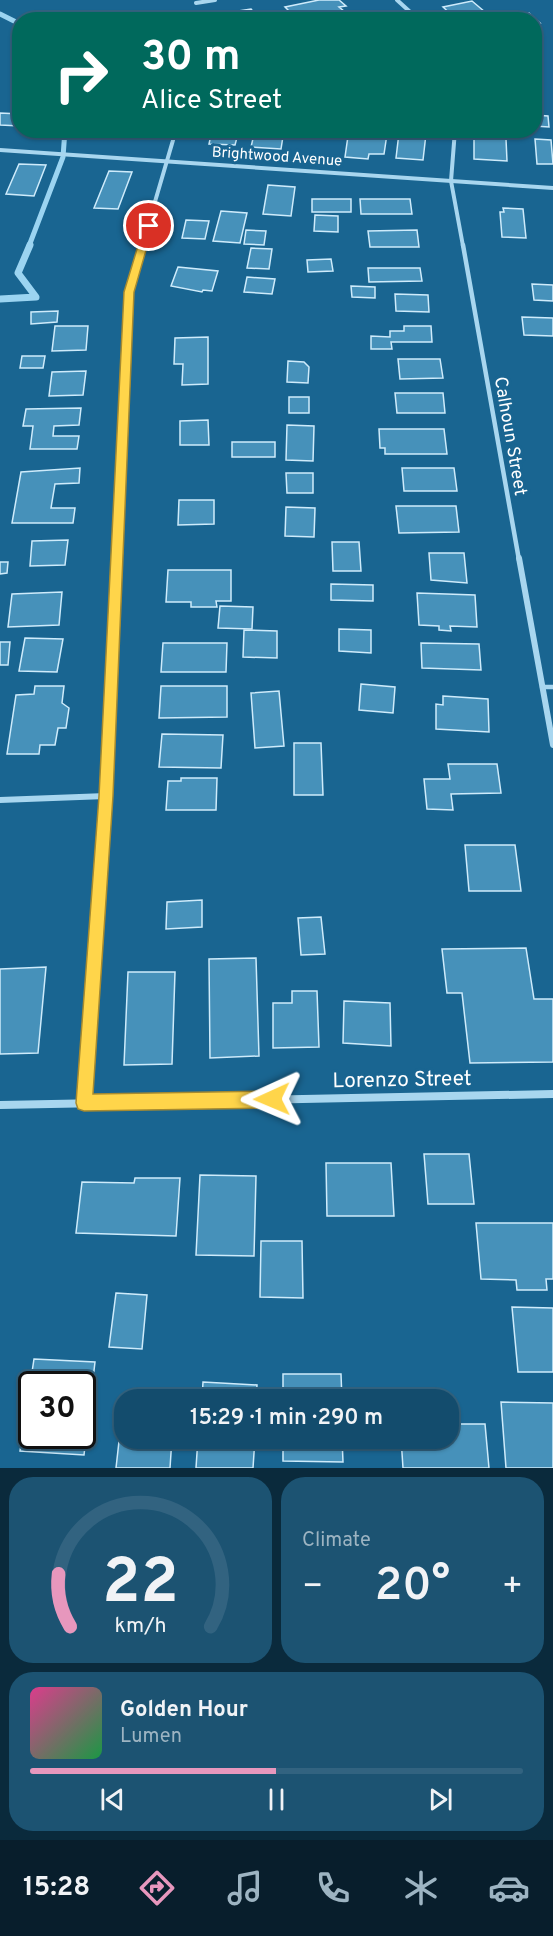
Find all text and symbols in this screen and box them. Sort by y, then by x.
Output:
text: 30 m [141,32,240,85]
icon: right [42,36,120,114]
text: Alice Street [141,84,282,118]
street label: Brightwood Avenue [211,143,343,172]
pin [123,200,174,251]
icon: arrive [132,209,165,242]
street label: Calhoun Street [488,375,531,498]
street label: Lorenzo Street [332,1066,472,1095]
position arrow [240,1067,304,1131]
speed limit sign: 30 [18,1371,96,1449]
text: 15:29 · 1 min · 290 m [190,1405,383,1432]
text: Climate [302,1528,371,1554]
text: 22 [102,1546,179,1625]
text: 20° [375,1559,450,1616]
text: − [302,1567,323,1609]
text: + [502,1567,523,1609]
text: km/h [114,1613,167,1640]
text: Golden Hour [120,1697,248,1724]
text: Lumen [120,1724,182,1750]
icon: previous [96,1783,129,1816]
icon: pause [260,1783,293,1816]
icon: next [424,1783,457,1816]
icon: directions [136,1867,178,1909]
icon: music [224,1867,266,1909]
icon: phone [312,1867,354,1909]
icon: climate [400,1867,442,1909]
icon: car [488,1867,530,1909]
text: 15:28 [23,1871,90,1905]

